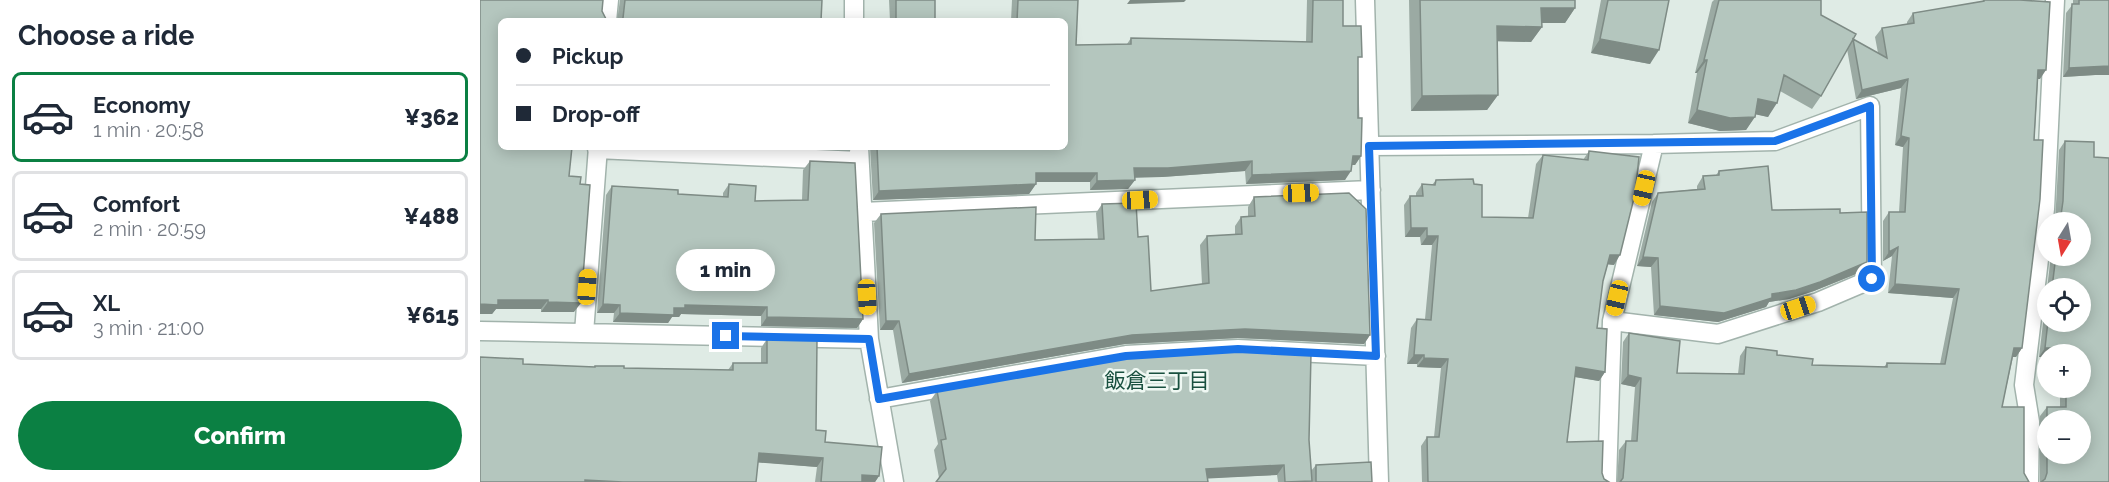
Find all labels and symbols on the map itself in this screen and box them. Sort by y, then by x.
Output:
car [1631,168,1657,208]
car [1283,183,1319,203]
car [1122,190,1158,210]
north arrow [2037,212,2091,266]
callout: 1 min [676,249,776,291]
route start [1858,265,1885,292]
car [577,268,597,306]
car [1604,278,1630,318]
car [857,279,877,315]
car [1778,294,1818,322]
route end [712,322,739,349]
district label: 飯倉三丁目 [1105,368,1210,393]

